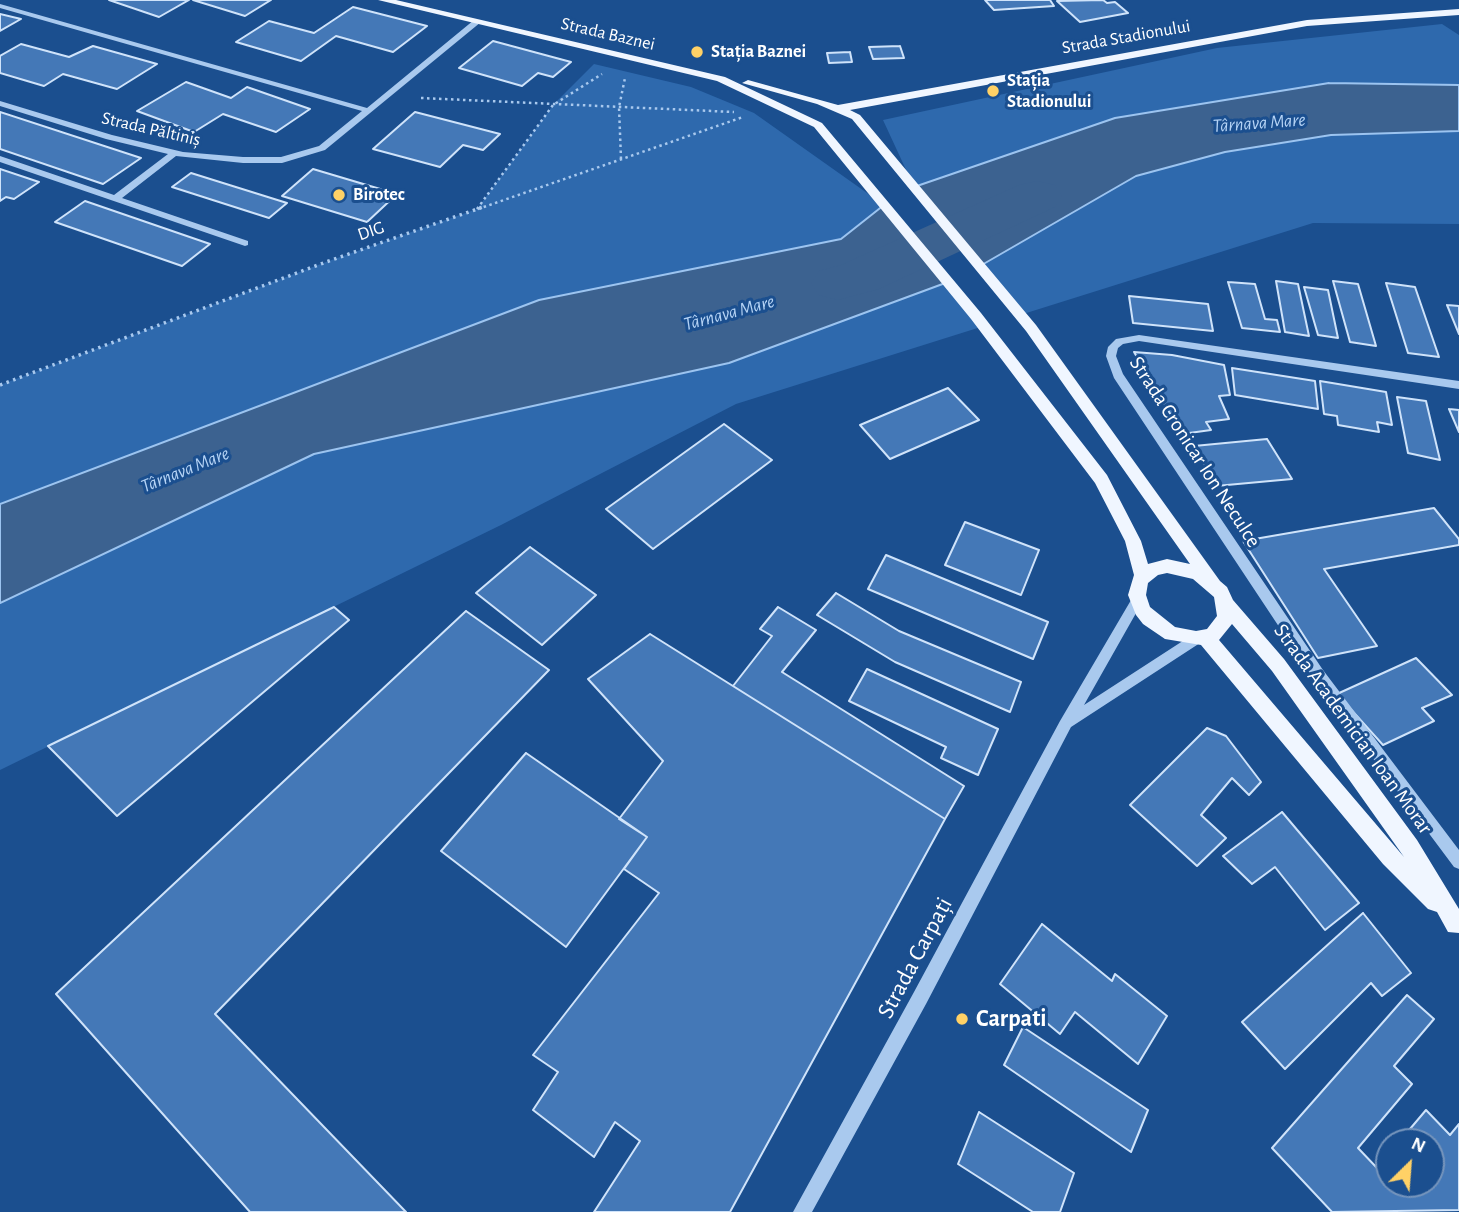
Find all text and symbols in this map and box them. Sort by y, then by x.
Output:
street label: Strada Baznei [559,13,657,55]
street label: Strada Stadionului [1060,15,1192,59]
place label: Stația Baznei [711,41,806,63]
marker: Stația Baznei [689,44,705,60]
place label: Stația Stadionului [1007,70,1091,112]
marker: Stația Stadionului [985,83,1001,99]
street label: Strada Păltiniș [99,107,203,151]
water label: Târnava Mare [1212,108,1306,138]
place label: Birotec [353,184,405,206]
marker: Birotec [331,187,347,203]
street label: DIG [355,216,387,246]
water label: Târnava Mare [681,290,777,336]
street label: Strada Cronicar Ion Neculce [1124,352,1266,552]
water label: Târnava Mare [138,442,232,498]
street label: Strada Academician Ioan Morar [1268,619,1438,839]
street label: Strada Carpați [871,893,959,1023]
place label: Carpati [976,1005,1047,1033]
marker: Carpati [954,1011,970,1027]
north arrow [1375,1128,1445,1198]
text: N [1408,1134,1428,1157]

